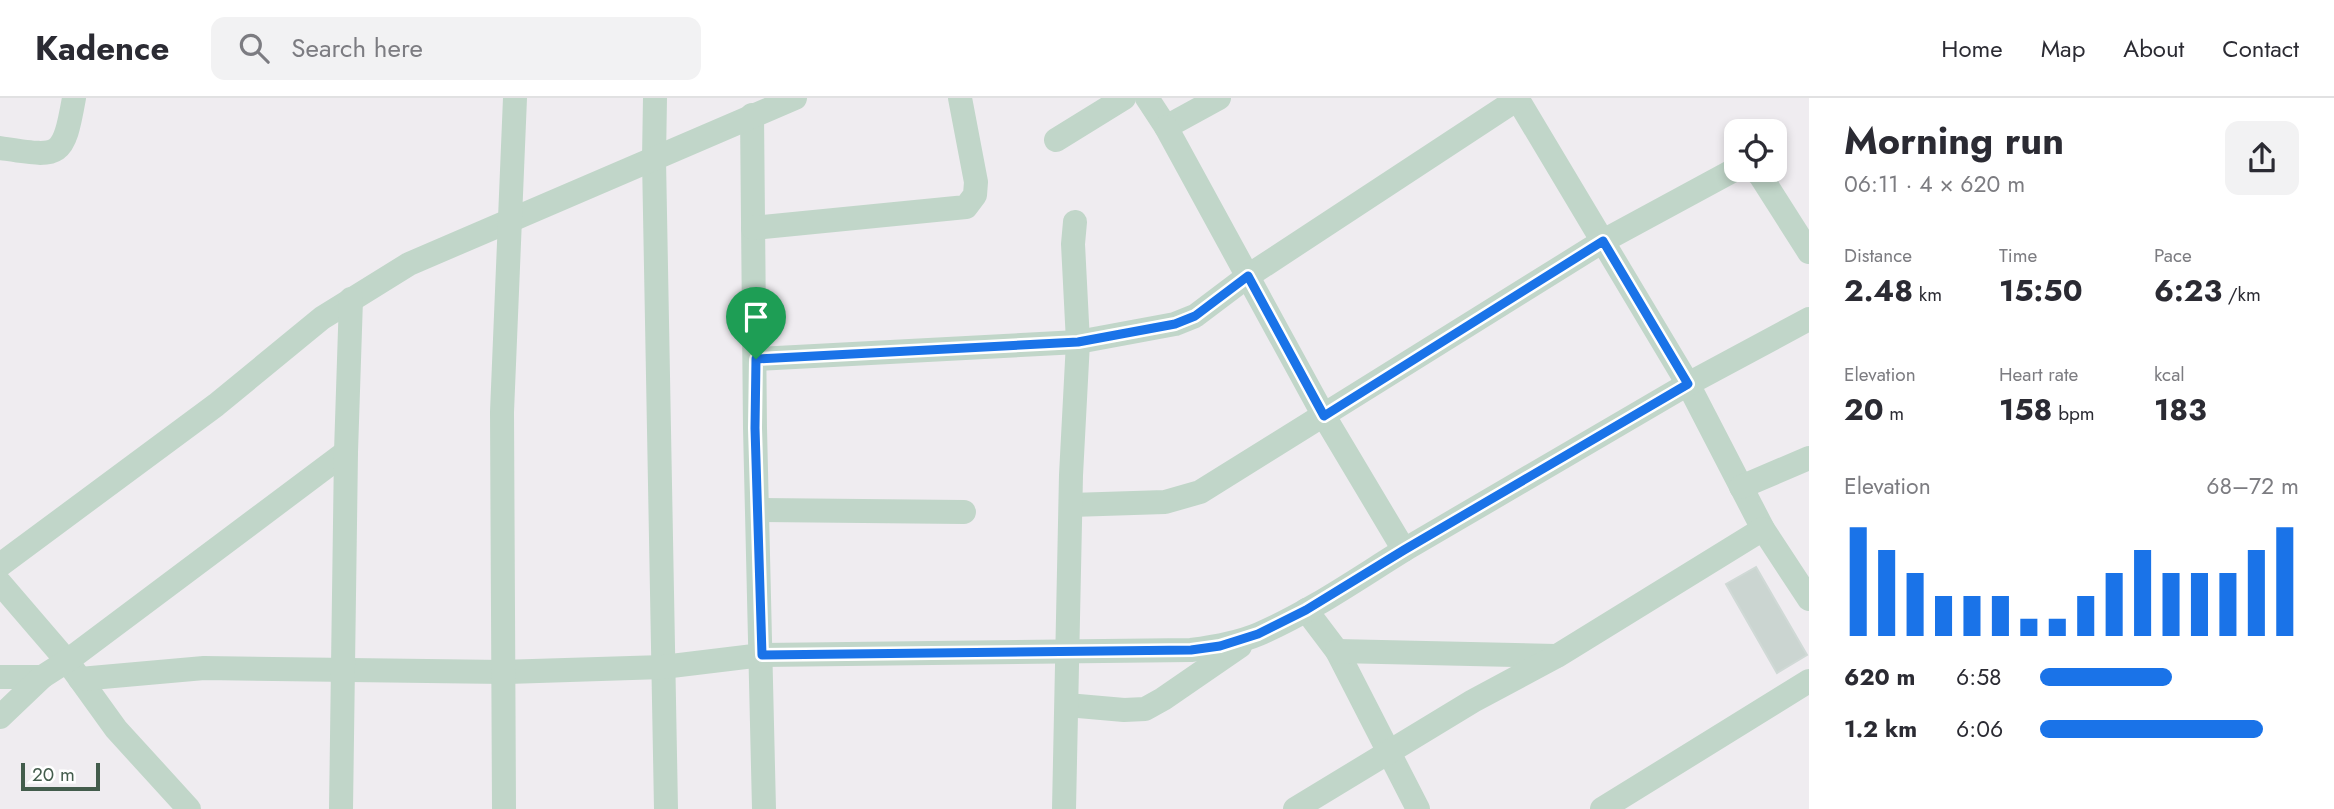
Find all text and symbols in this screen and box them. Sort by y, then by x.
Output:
search box [211,17,701,80]
text: Kadence [35,25,169,72]
icon: search [235,29,273,67]
text: Search here [291,29,423,67]
text: Home [1941,31,2003,66]
text: Map [2041,31,2085,66]
text: About [2123,31,2184,66]
text: Contact [2222,31,2299,66]
text: Morning run [1844,113,2064,168]
map controls [1724,119,1787,182]
button: locate [1724,119,1787,182]
button: share [2225,121,2299,195]
text: 06:11 · 4 × 620 m [1844,167,2025,201]
text: Distance [1844,242,1912,269]
text: Time [1999,242,2037,269]
text: Pace [2154,242,2192,269]
text: 2.48 [1844,269,1913,312]
text: 15:50 [1999,269,2083,312]
text: 6:23 [2154,269,2222,312]
text: km [1913,281,1942,308]
text: /km [2222,281,2261,308]
pin [726,287,786,359]
icon: arrive [737,298,775,336]
text: Elevation [1844,361,1916,388]
text: Heart rate [1999,361,2078,388]
text: kcal [2154,361,2185,388]
text: 20 [1844,388,1884,431]
text: 158 [1999,388,2052,431]
text: 183 [2154,388,2207,431]
text: m [1884,400,1904,427]
text: bpm [2052,400,2095,427]
text: Elevation [1844,469,1931,503]
text: 68–72 m [2206,469,2299,503]
text: 620 m [1844,660,1915,694]
text: 6:58 [1956,660,2002,694]
text: 1.2 km [1844,712,1917,746]
text: 6:06 [1956,712,2003,746]
scale bar [21,760,100,792]
text: 20 m [32,761,75,788]

